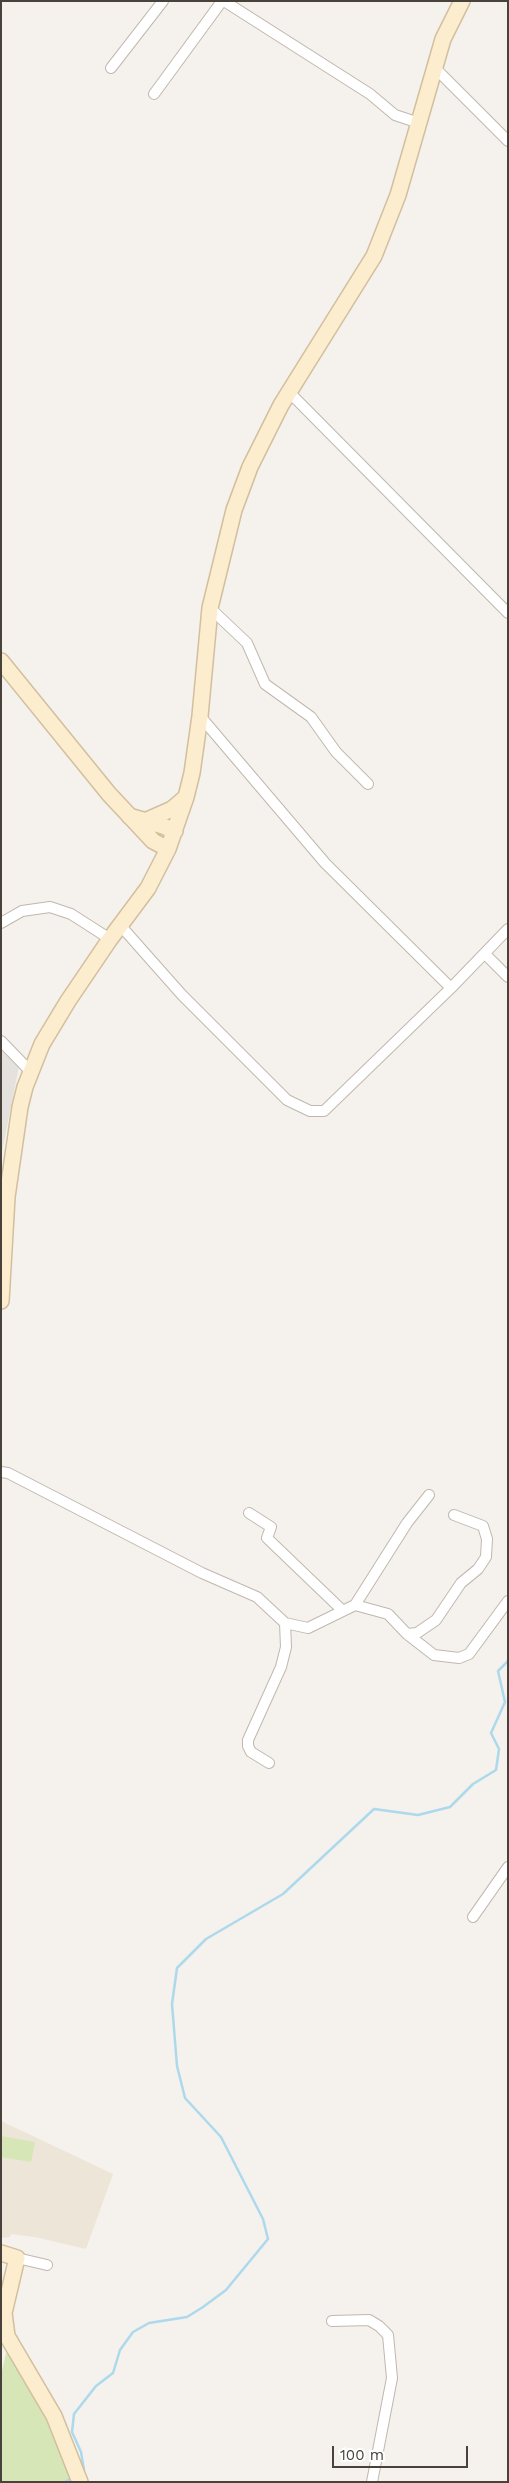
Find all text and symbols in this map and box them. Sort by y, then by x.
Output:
scale bar [334,2436,470,2468]
text: 100 m [340,2446,384,2464]

